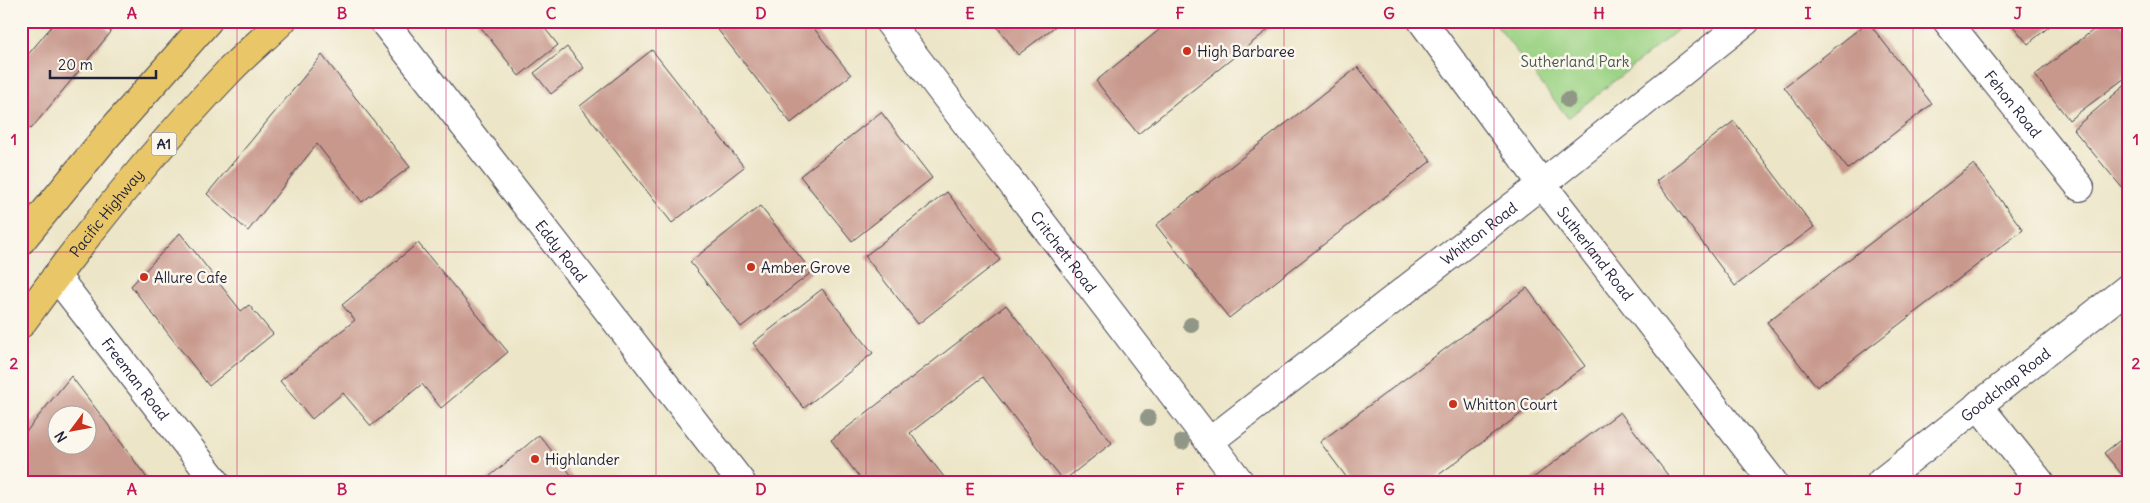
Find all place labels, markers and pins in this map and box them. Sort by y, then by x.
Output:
place label: High Barbaree [1197,42,1295,61]
marker: High Barbaree [1181,45,1193,57]
place label: Amber Grove [761,258,850,277]
marker: Amber Grove [745,261,757,273]
place label: Allure Cafe [154,268,227,287]
marker: Allure Cafe [138,271,150,283]
place label: Whitton Court [1463,395,1558,414]
marker: Whitton Court [1447,398,1459,410]
place label: Highlander [545,450,620,469]
marker: Highlander [529,453,541,465]

